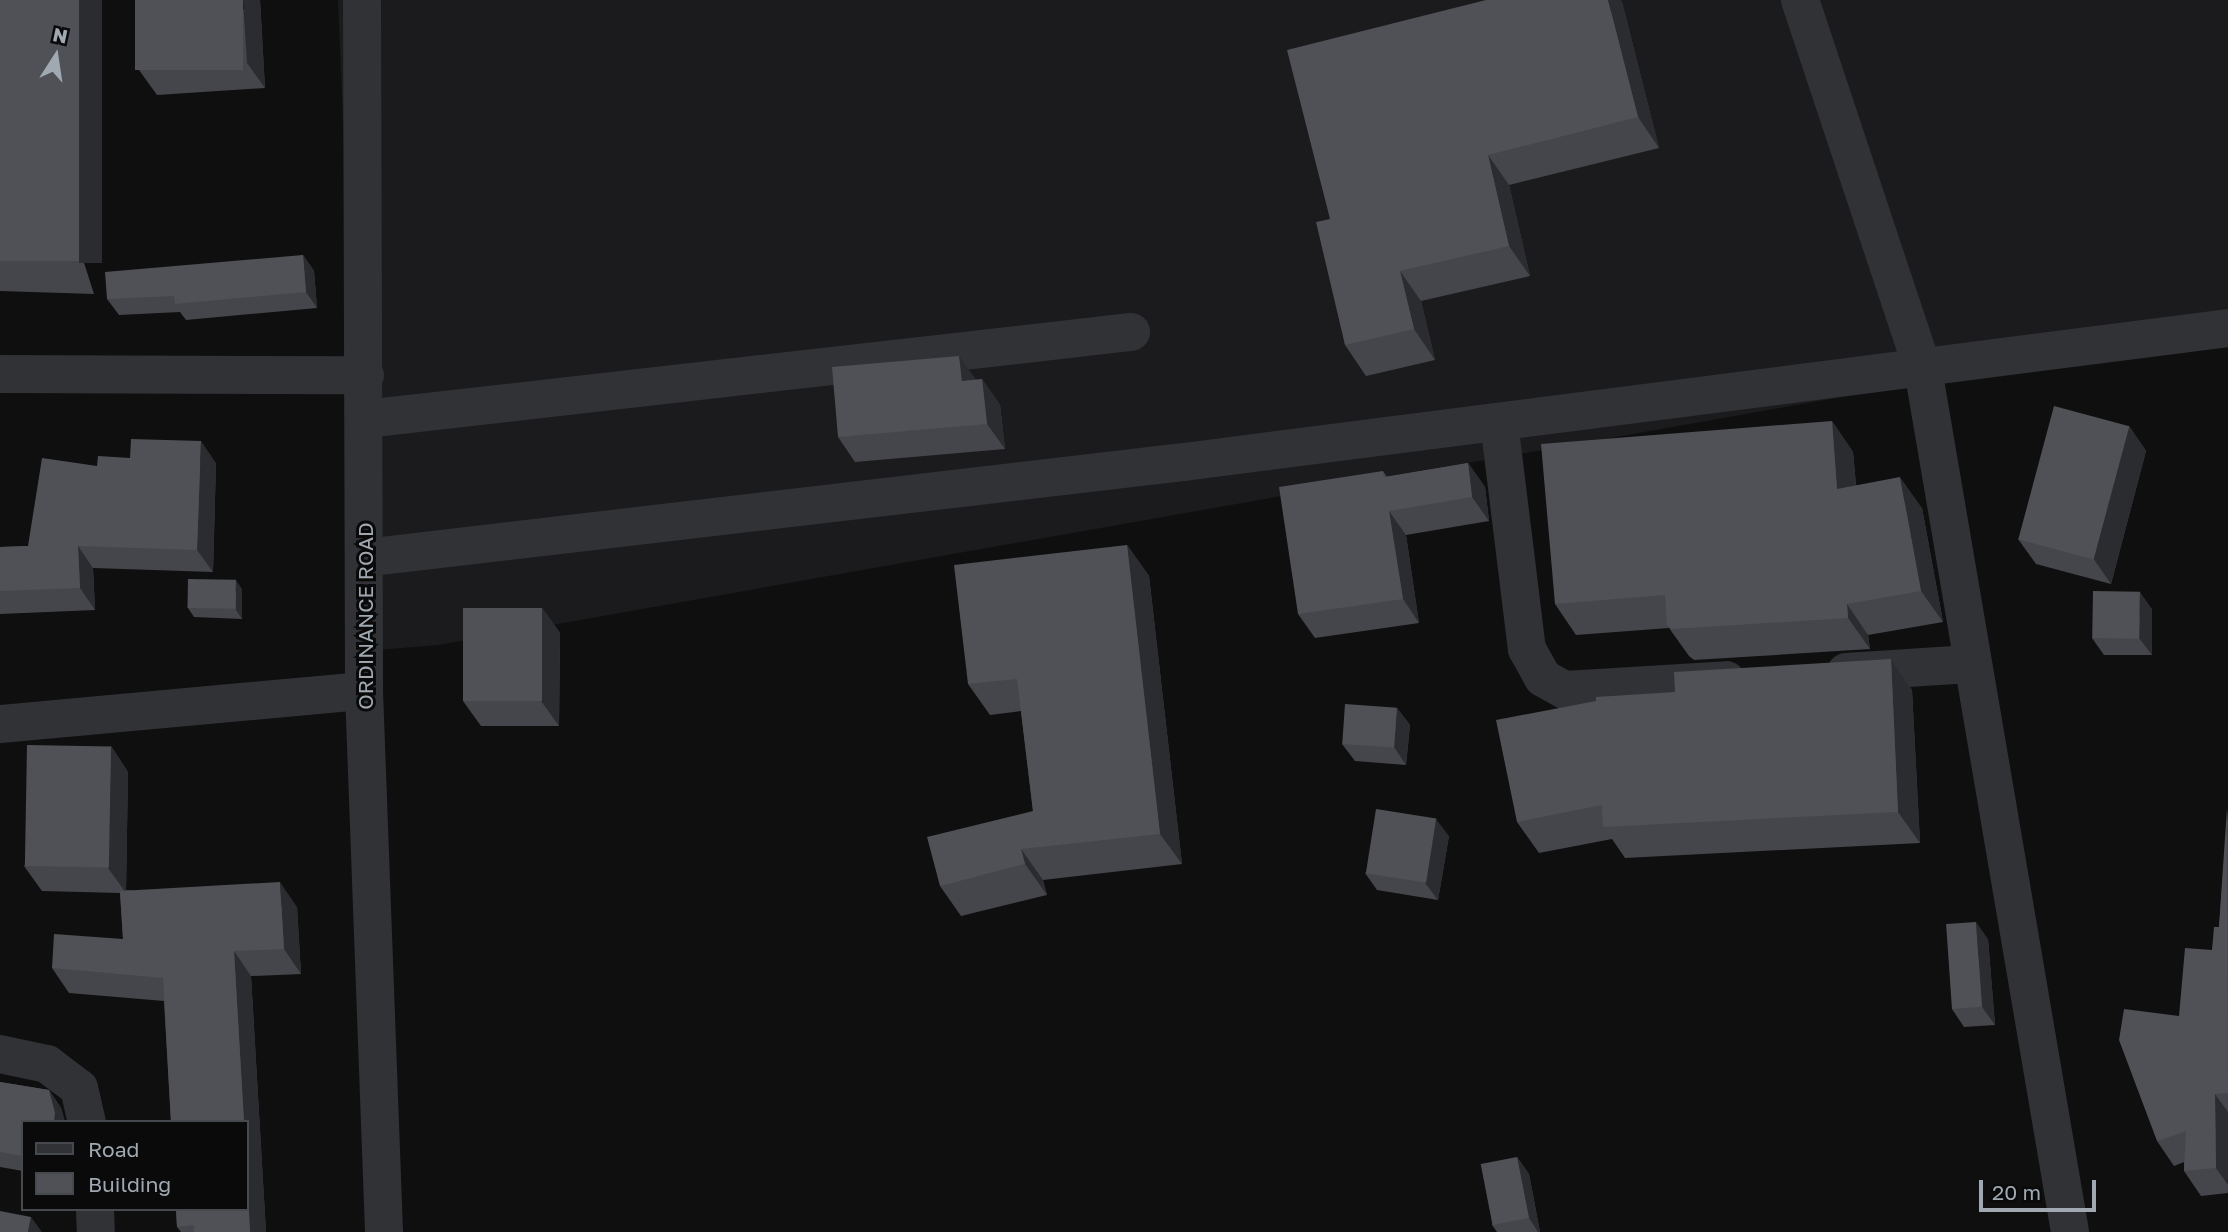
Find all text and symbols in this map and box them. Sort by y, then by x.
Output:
north arrow [21,21,91,91]
text: N [51,22,70,48]
street label: ORDINANCE ROAD [352,522,378,710]
legend [21,1120,248,1211]
text: Road [88,1136,139,1162]
scale bar [1983,1166,2100,1210]
text: Building [88,1171,171,1197]
text: 20 m [1992,1179,2041,1205]

